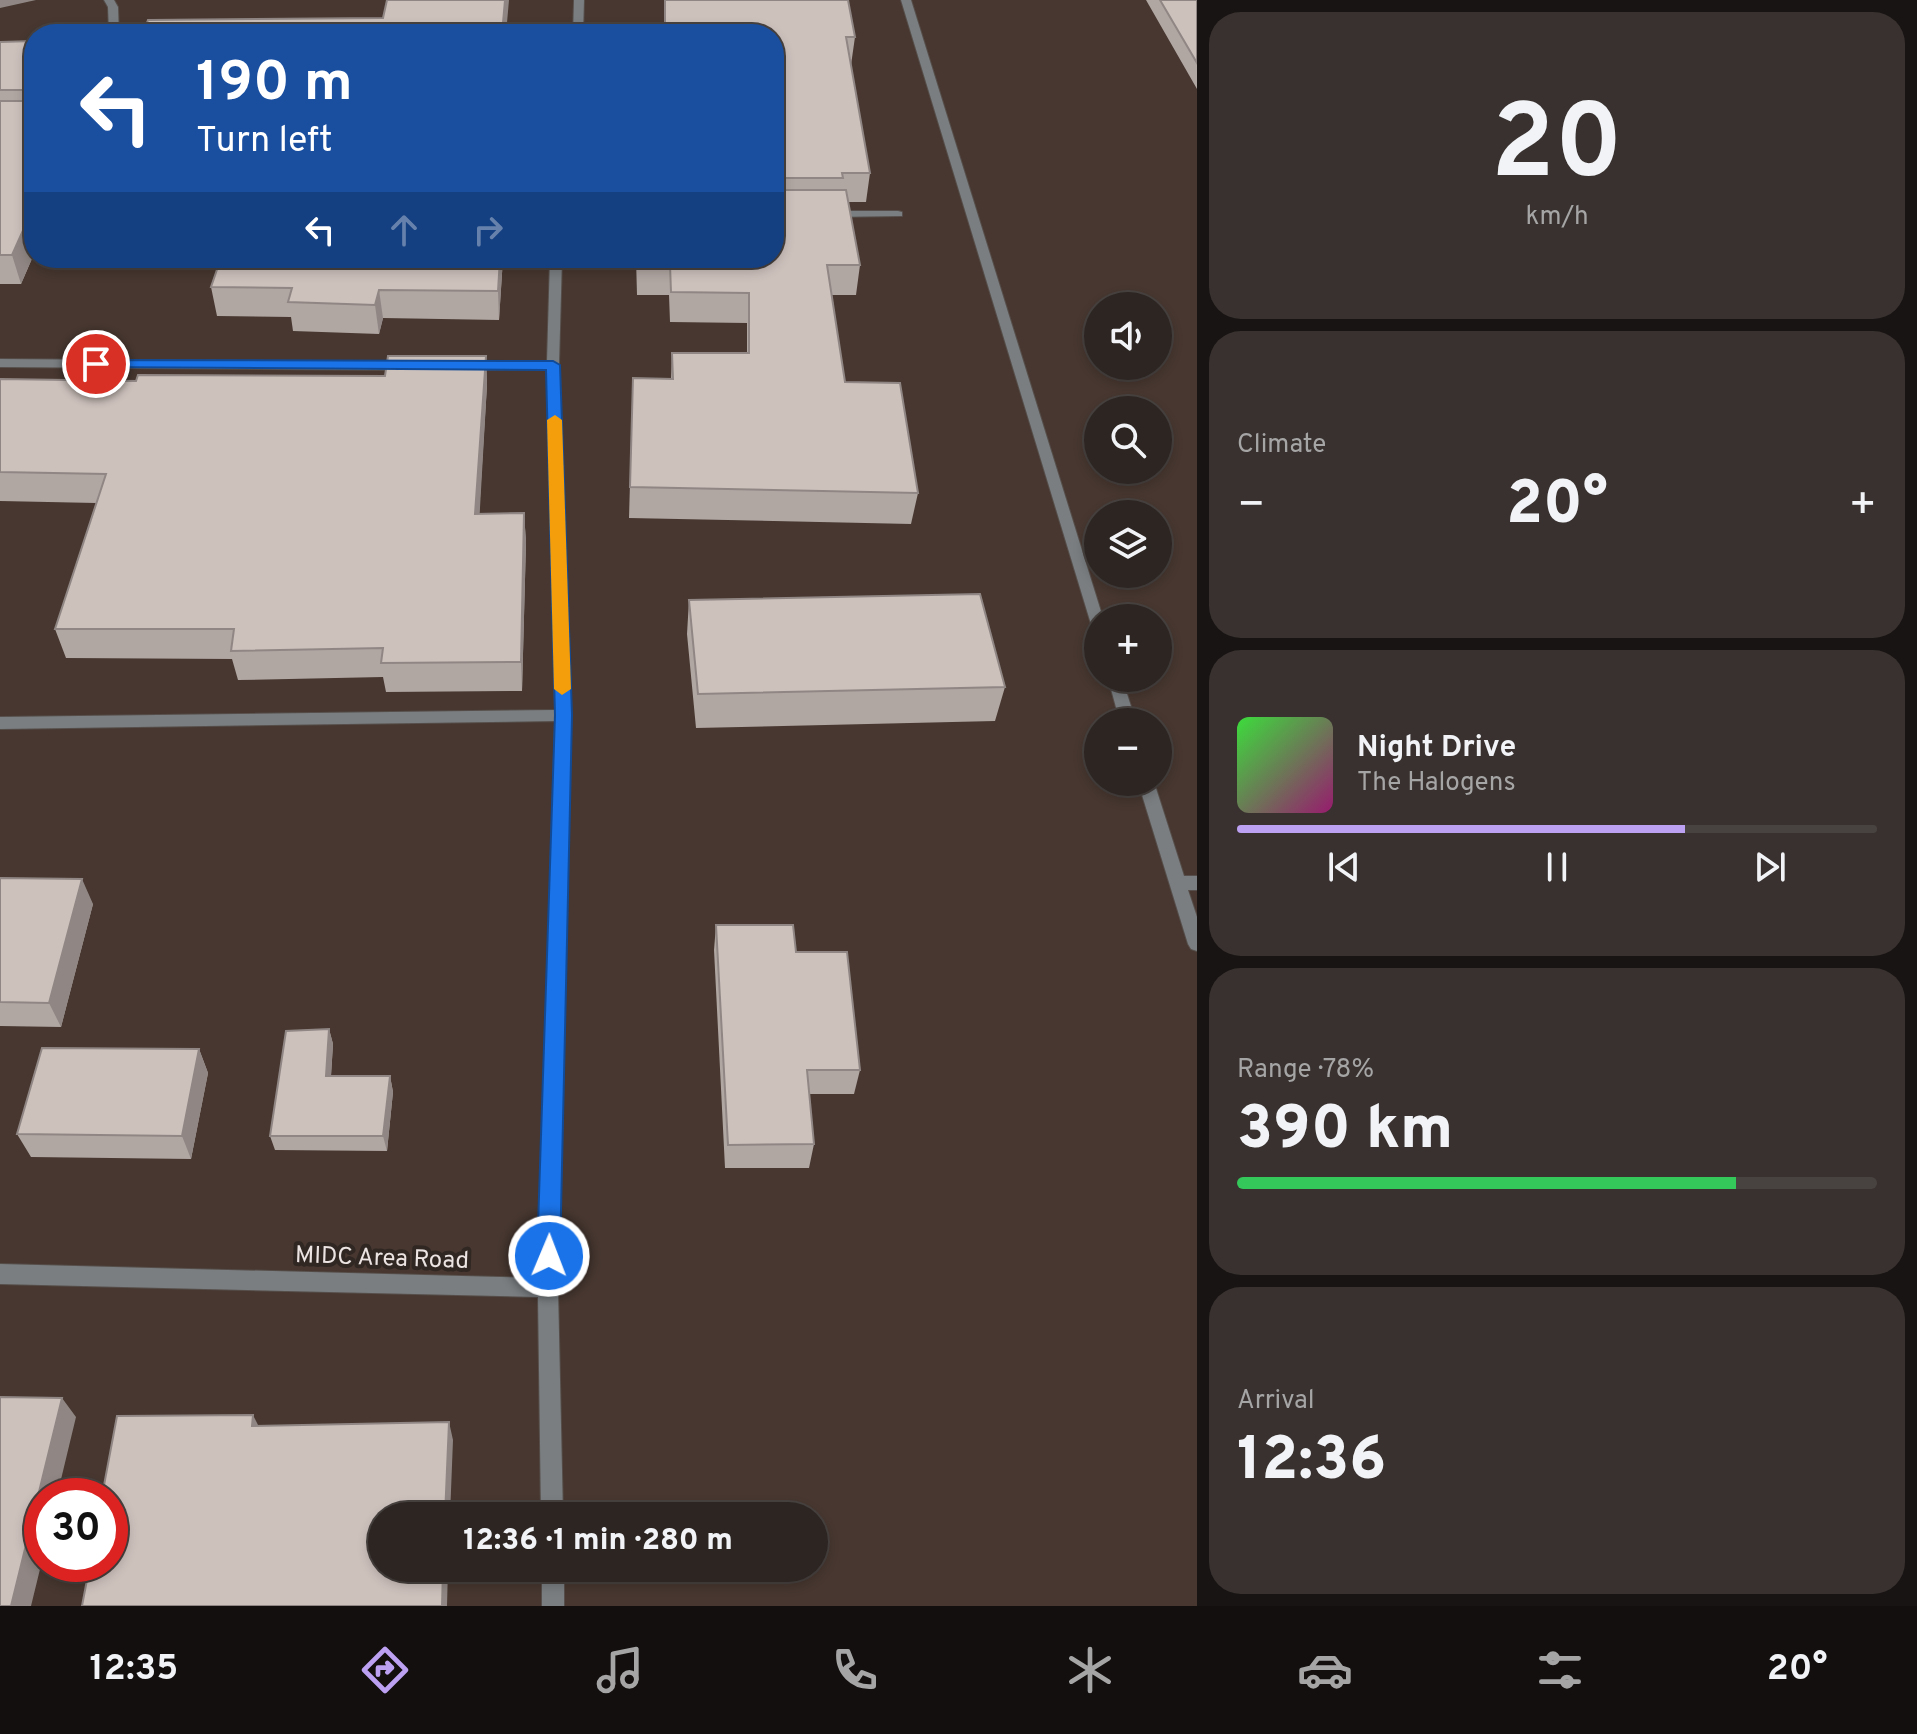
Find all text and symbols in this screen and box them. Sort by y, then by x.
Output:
text: 190 m [196,50,353,120]
icon: left [64,56,168,160]
text: 20 [1491,83,1623,215]
text: Turn left [196,119,333,165]
text: km/h [1525,201,1589,234]
icon: left [298,208,342,252]
icon: ahead [382,208,426,252]
icon: right [466,208,510,252]
map controls [1084,292,1172,796]
button: sound [1084,292,1172,380]
pin [62,330,130,398]
icon: arrive [74,342,118,386]
button: search [1084,396,1172,484]
text: Climate [1237,429,1326,462]
text: 20° [1506,469,1608,545]
text: − [1237,479,1265,535]
text: + [1849,479,1877,535]
button: layers [1084,500,1172,588]
button: + [1084,604,1172,692]
button: − [1084,708,1172,796]
text: Night Drive [1357,730,1516,767]
text: The Halogens [1357,767,1516,800]
icon: previous [1322,845,1366,889]
icon: pause [1535,845,1579,889]
icon: next [1748,845,1792,889]
text: Range · 78% [1237,1054,1374,1087]
text: 390 km [1237,1094,1453,1170]
position arrow [507,1214,591,1298]
street label: MIDC Area Road [294,1241,470,1277]
text: Arrival [1237,1385,1315,1418]
text: 12:36 [1237,1425,1386,1501]
speed limit sign: 30 [24,1478,128,1582]
text: 12:36 · 1 min · 280 m [463,1523,733,1560]
icon: directions [357,1642,413,1698]
icon: music [592,1642,648,1698]
icon: phone [827,1642,883,1698]
icon: climate [1062,1642,1118,1698]
icon: car [1297,1642,1353,1698]
icon: filters [1532,1642,1588,1698]
text: 12:35 [89,1647,178,1693]
text: 20° [1767,1647,1827,1693]

